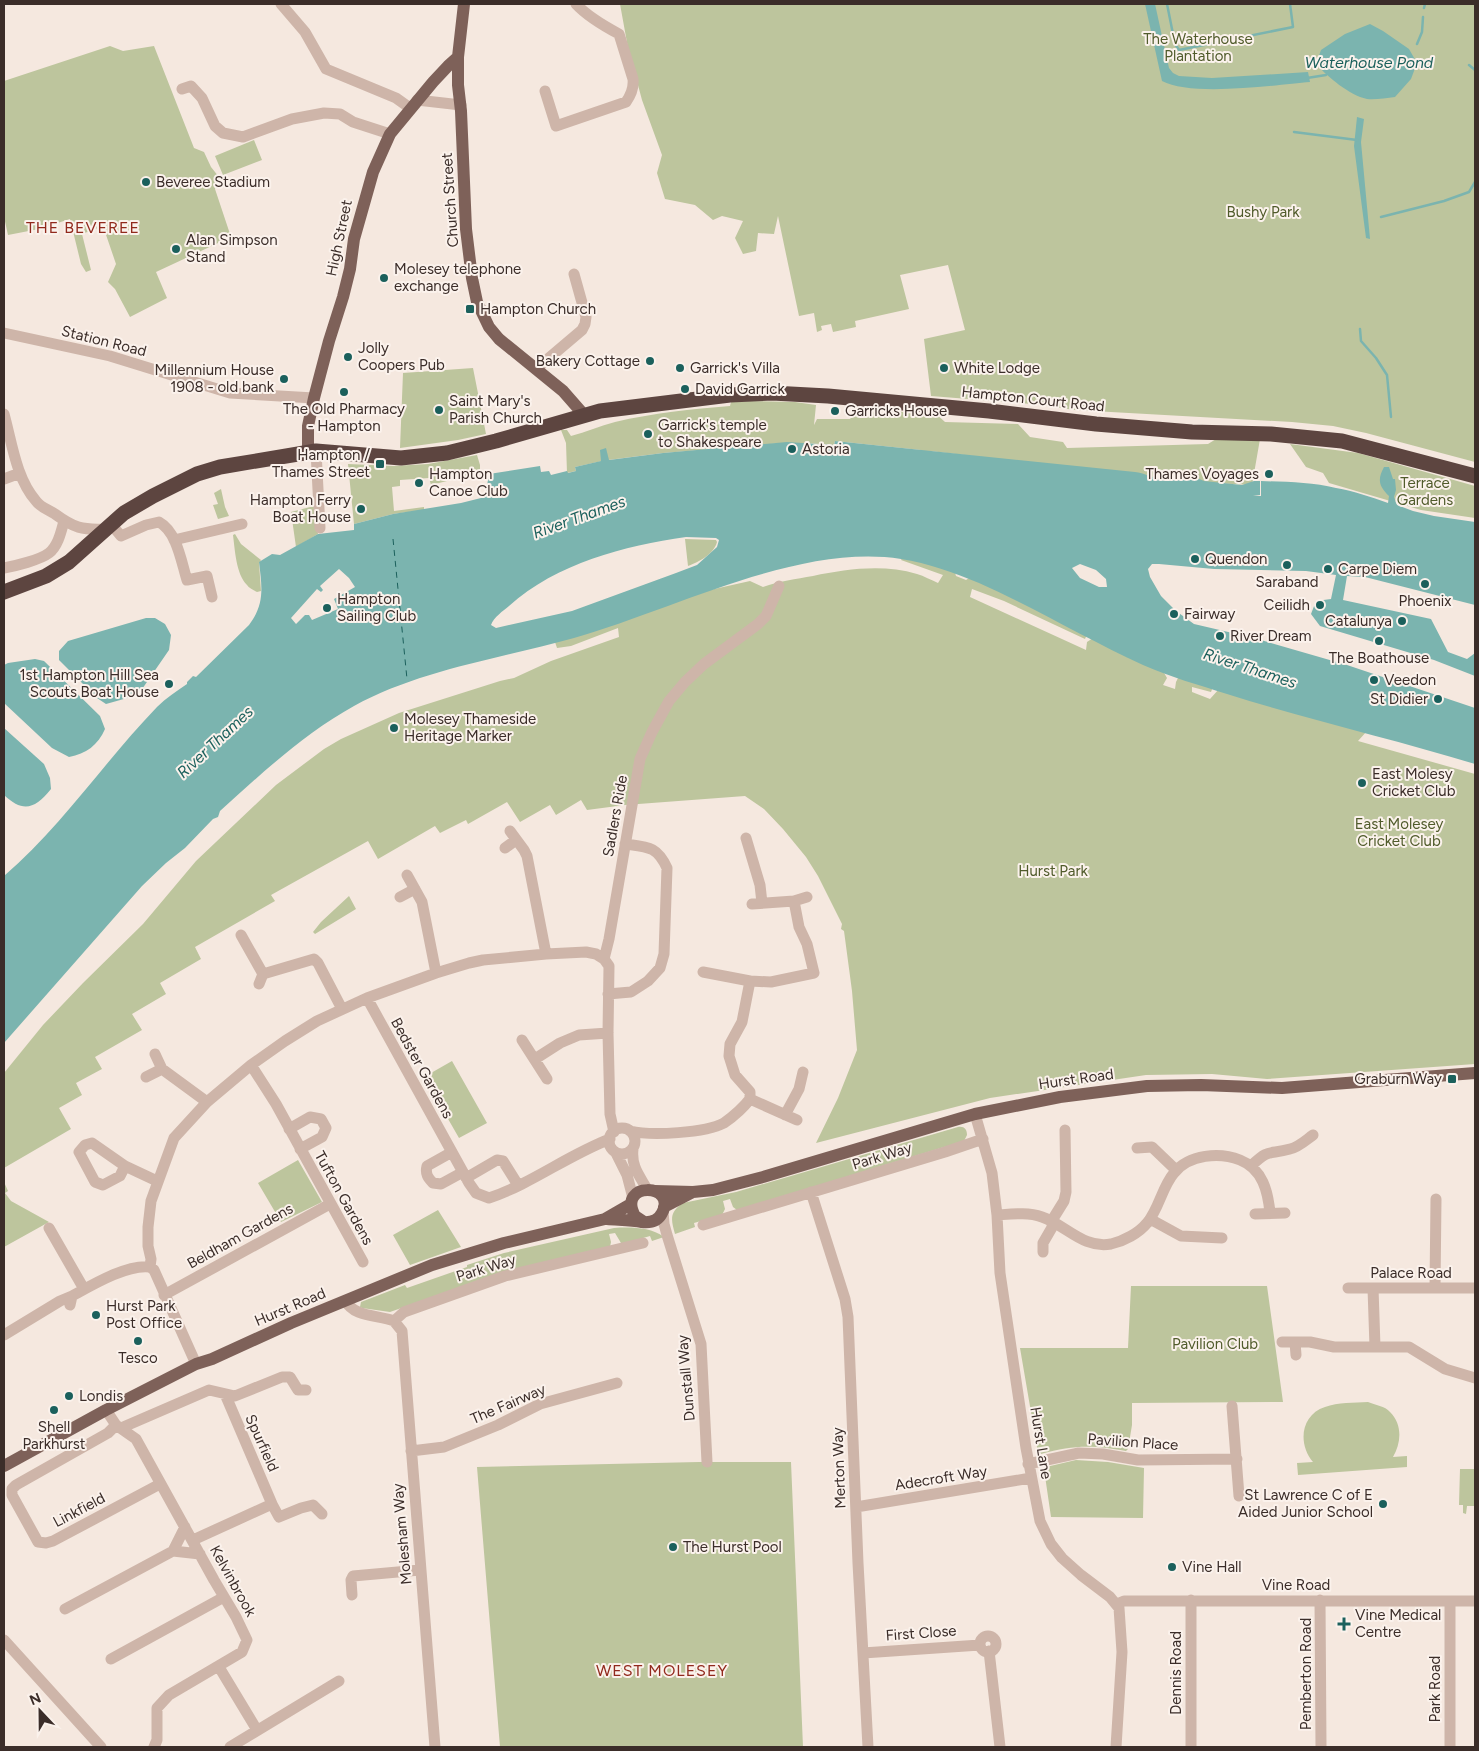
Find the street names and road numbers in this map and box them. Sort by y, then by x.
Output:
street label: Church Street [438,152,462,248]
street label: High Street [322,198,356,278]
street label: Station Road [60,322,148,360]
street label: Hampton Court Road [961,383,1105,415]
street label: Sadlers Ride [599,774,631,858]
street label: Bedster Gardens [387,1015,457,1121]
street label: Hurst Road [1037,1065,1115,1093]
street label: Park Way [850,1138,914,1174]
street label: Tufton Gardens [311,1148,377,1248]
street label: Beldham Gardens [184,1199,296,1273]
street label: Park Way [454,1250,518,1286]
street label: Palace Road [1370,1264,1452,1282]
street label: Hurst Road [252,1284,328,1330]
street label: Dunstall Way [673,1334,699,1422]
street label: The Fairway [468,1380,548,1428]
street label: Hurst Lane [1026,1405,1056,1481]
street label: Spurfield [241,1412,283,1474]
street label: Merton Way [829,1427,849,1509]
street label: Pavilion Place [1087,1430,1179,1454]
street label: Adecroft Way [894,1462,988,1494]
street label: Molesham Way [389,1483,415,1585]
street label: Linkfield [50,1489,108,1531]
street label: Kelvinbrook [206,1542,260,1620]
street label: Vine Road [1262,1576,1330,1594]
street label: Pemberton Road [1297,1618,1315,1730]
street label: First Close [885,1622,957,1644]
street label: Dennis Road [1167,1631,1185,1715]
street label: Park Road [1426,1656,1444,1722]

